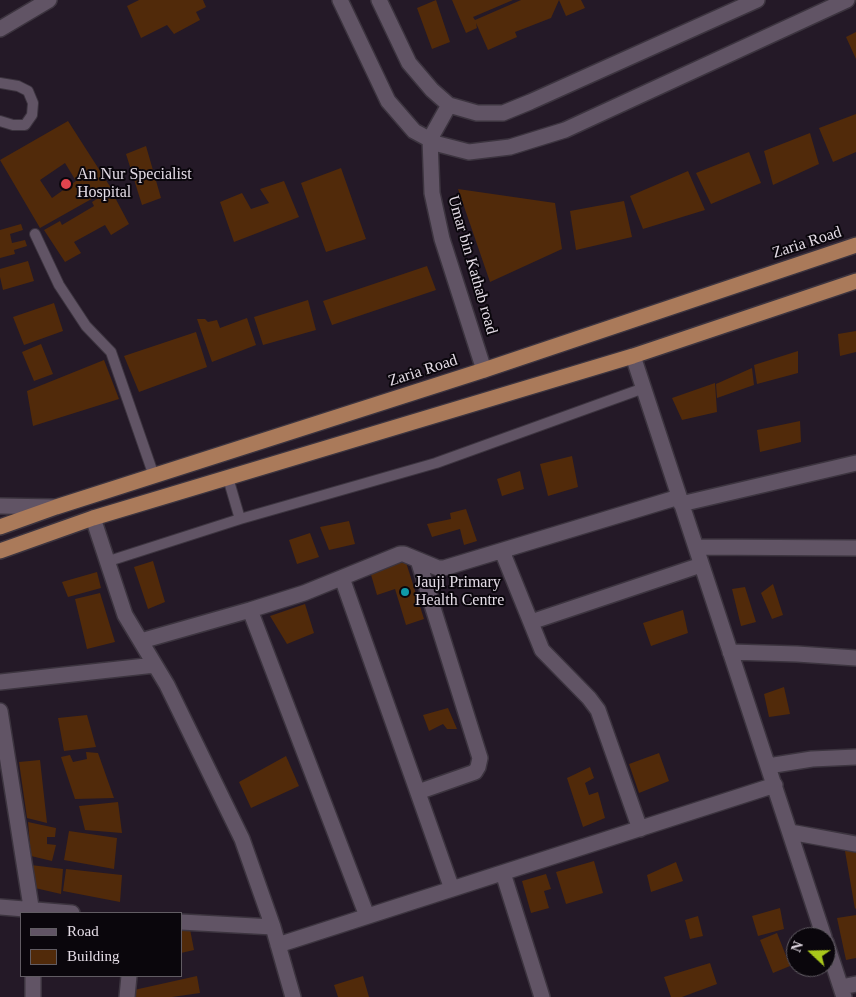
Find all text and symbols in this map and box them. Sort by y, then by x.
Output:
place label: An Nur Specialist Hospital [77,165,192,203]
marker: An Nur Specialist Hospital [59,177,73,191]
street label: Umar bin Kathab road [443,193,501,337]
street label: Zaria Road [770,223,844,263]
street label: Zaria Road [386,351,460,391]
place label: Jauji Primary Health Centre [415,573,504,611]
marker: Jauji Primary Health Centre [399,586,411,598]
legend [20,912,182,977]
text: Road [67,923,99,939]
north arrow [786,927,836,977]
text: N [789,939,806,954]
text: Building [67,948,120,964]

